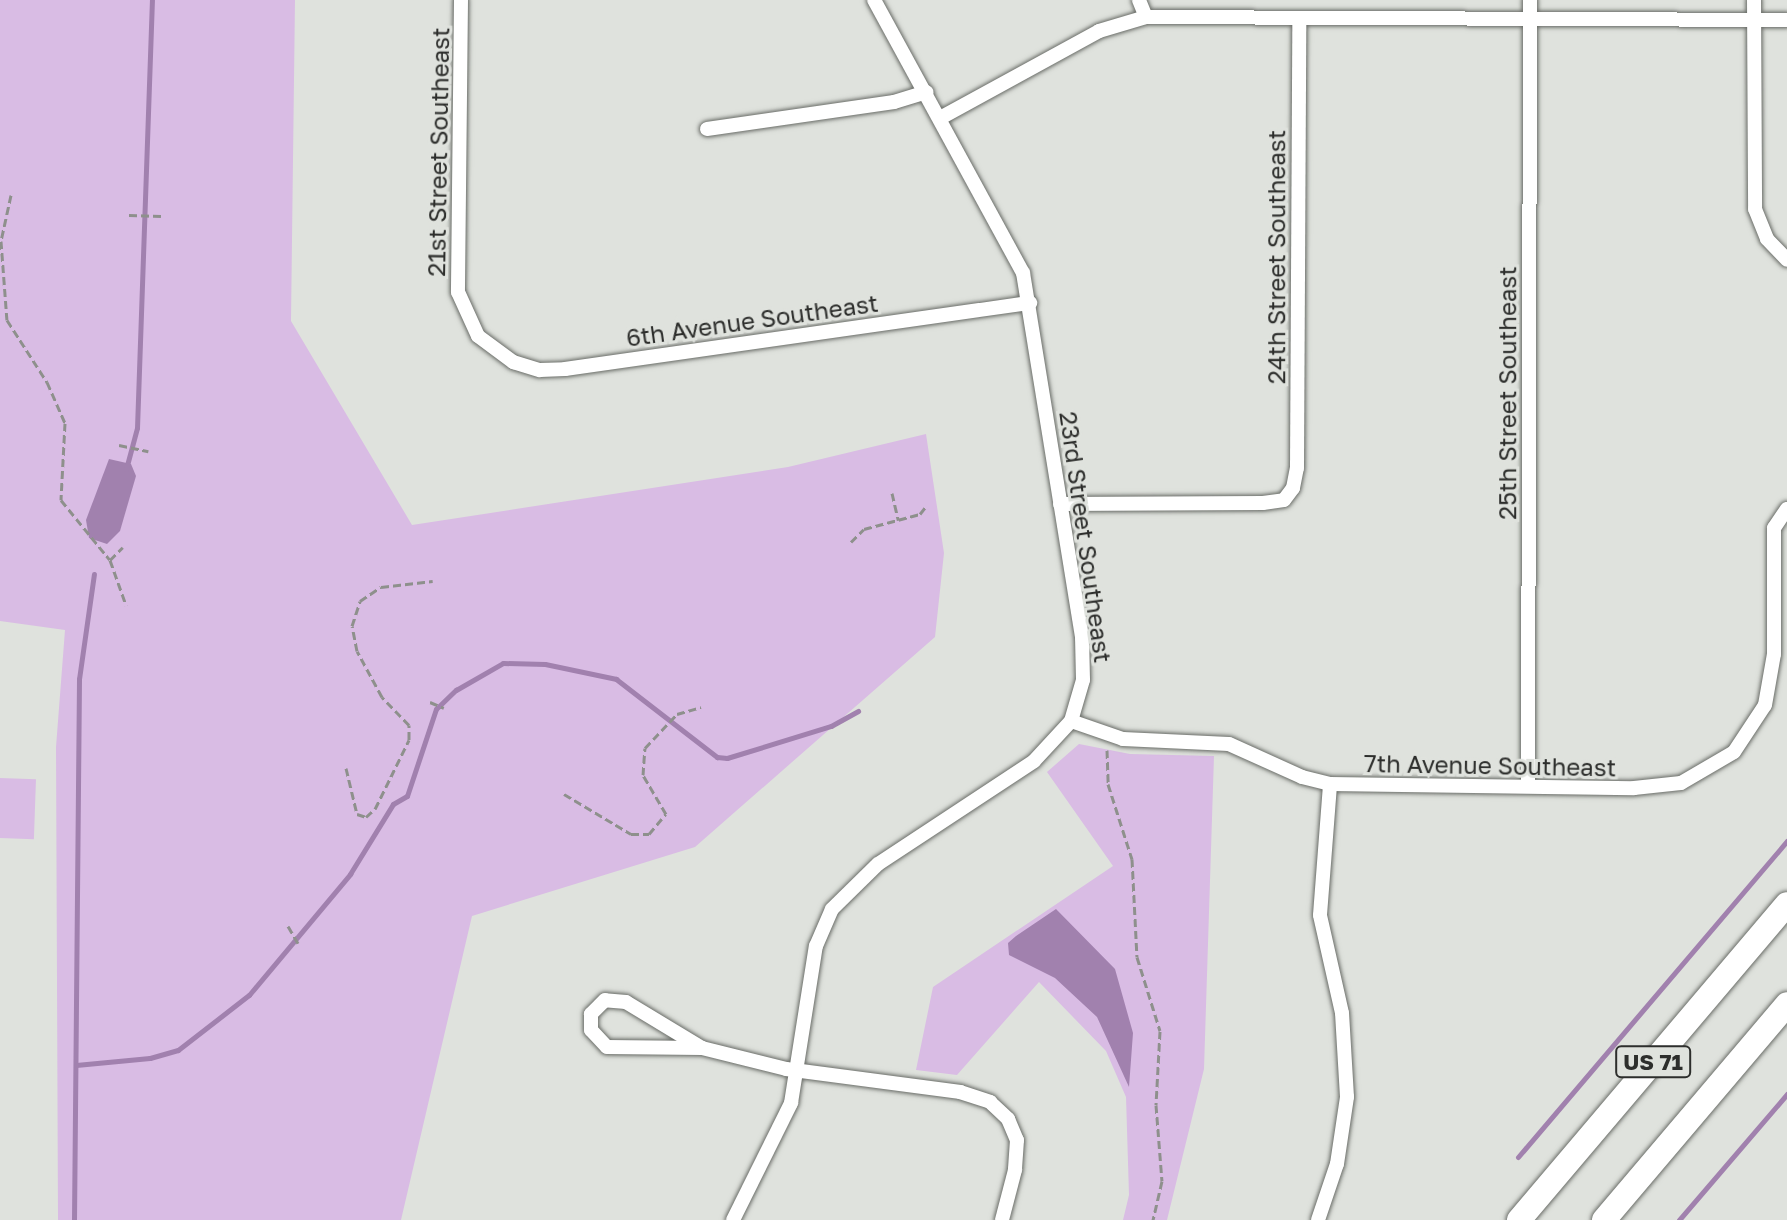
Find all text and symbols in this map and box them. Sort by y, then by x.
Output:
street label: 21st Street Southeast [421,27,455,277]
street label: 24th Street Southeast [1262,130,1290,384]
street label: 25th Street Southeast [1493,266,1521,520]
street label: 6th Avenue Southeast [624,288,880,352]
street label: 23rd Street Southeast [1054,410,1118,664]
street label: 7th Avenue Southeast [1364,748,1616,782]
road number: US 71 [1615,1044,1691,1080]

